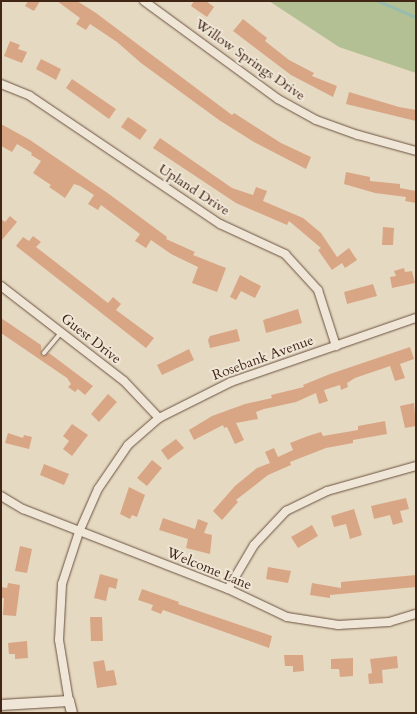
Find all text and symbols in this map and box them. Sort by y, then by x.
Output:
street label: Willow Springs Drive [192,16,308,104]
street label: Upland Drive [155,161,233,219]
street label: Guest Drive [58,310,124,368]
street label: Rosebank Avenue [210,332,316,384]
street label: Welcome Lane [164,544,254,594]

